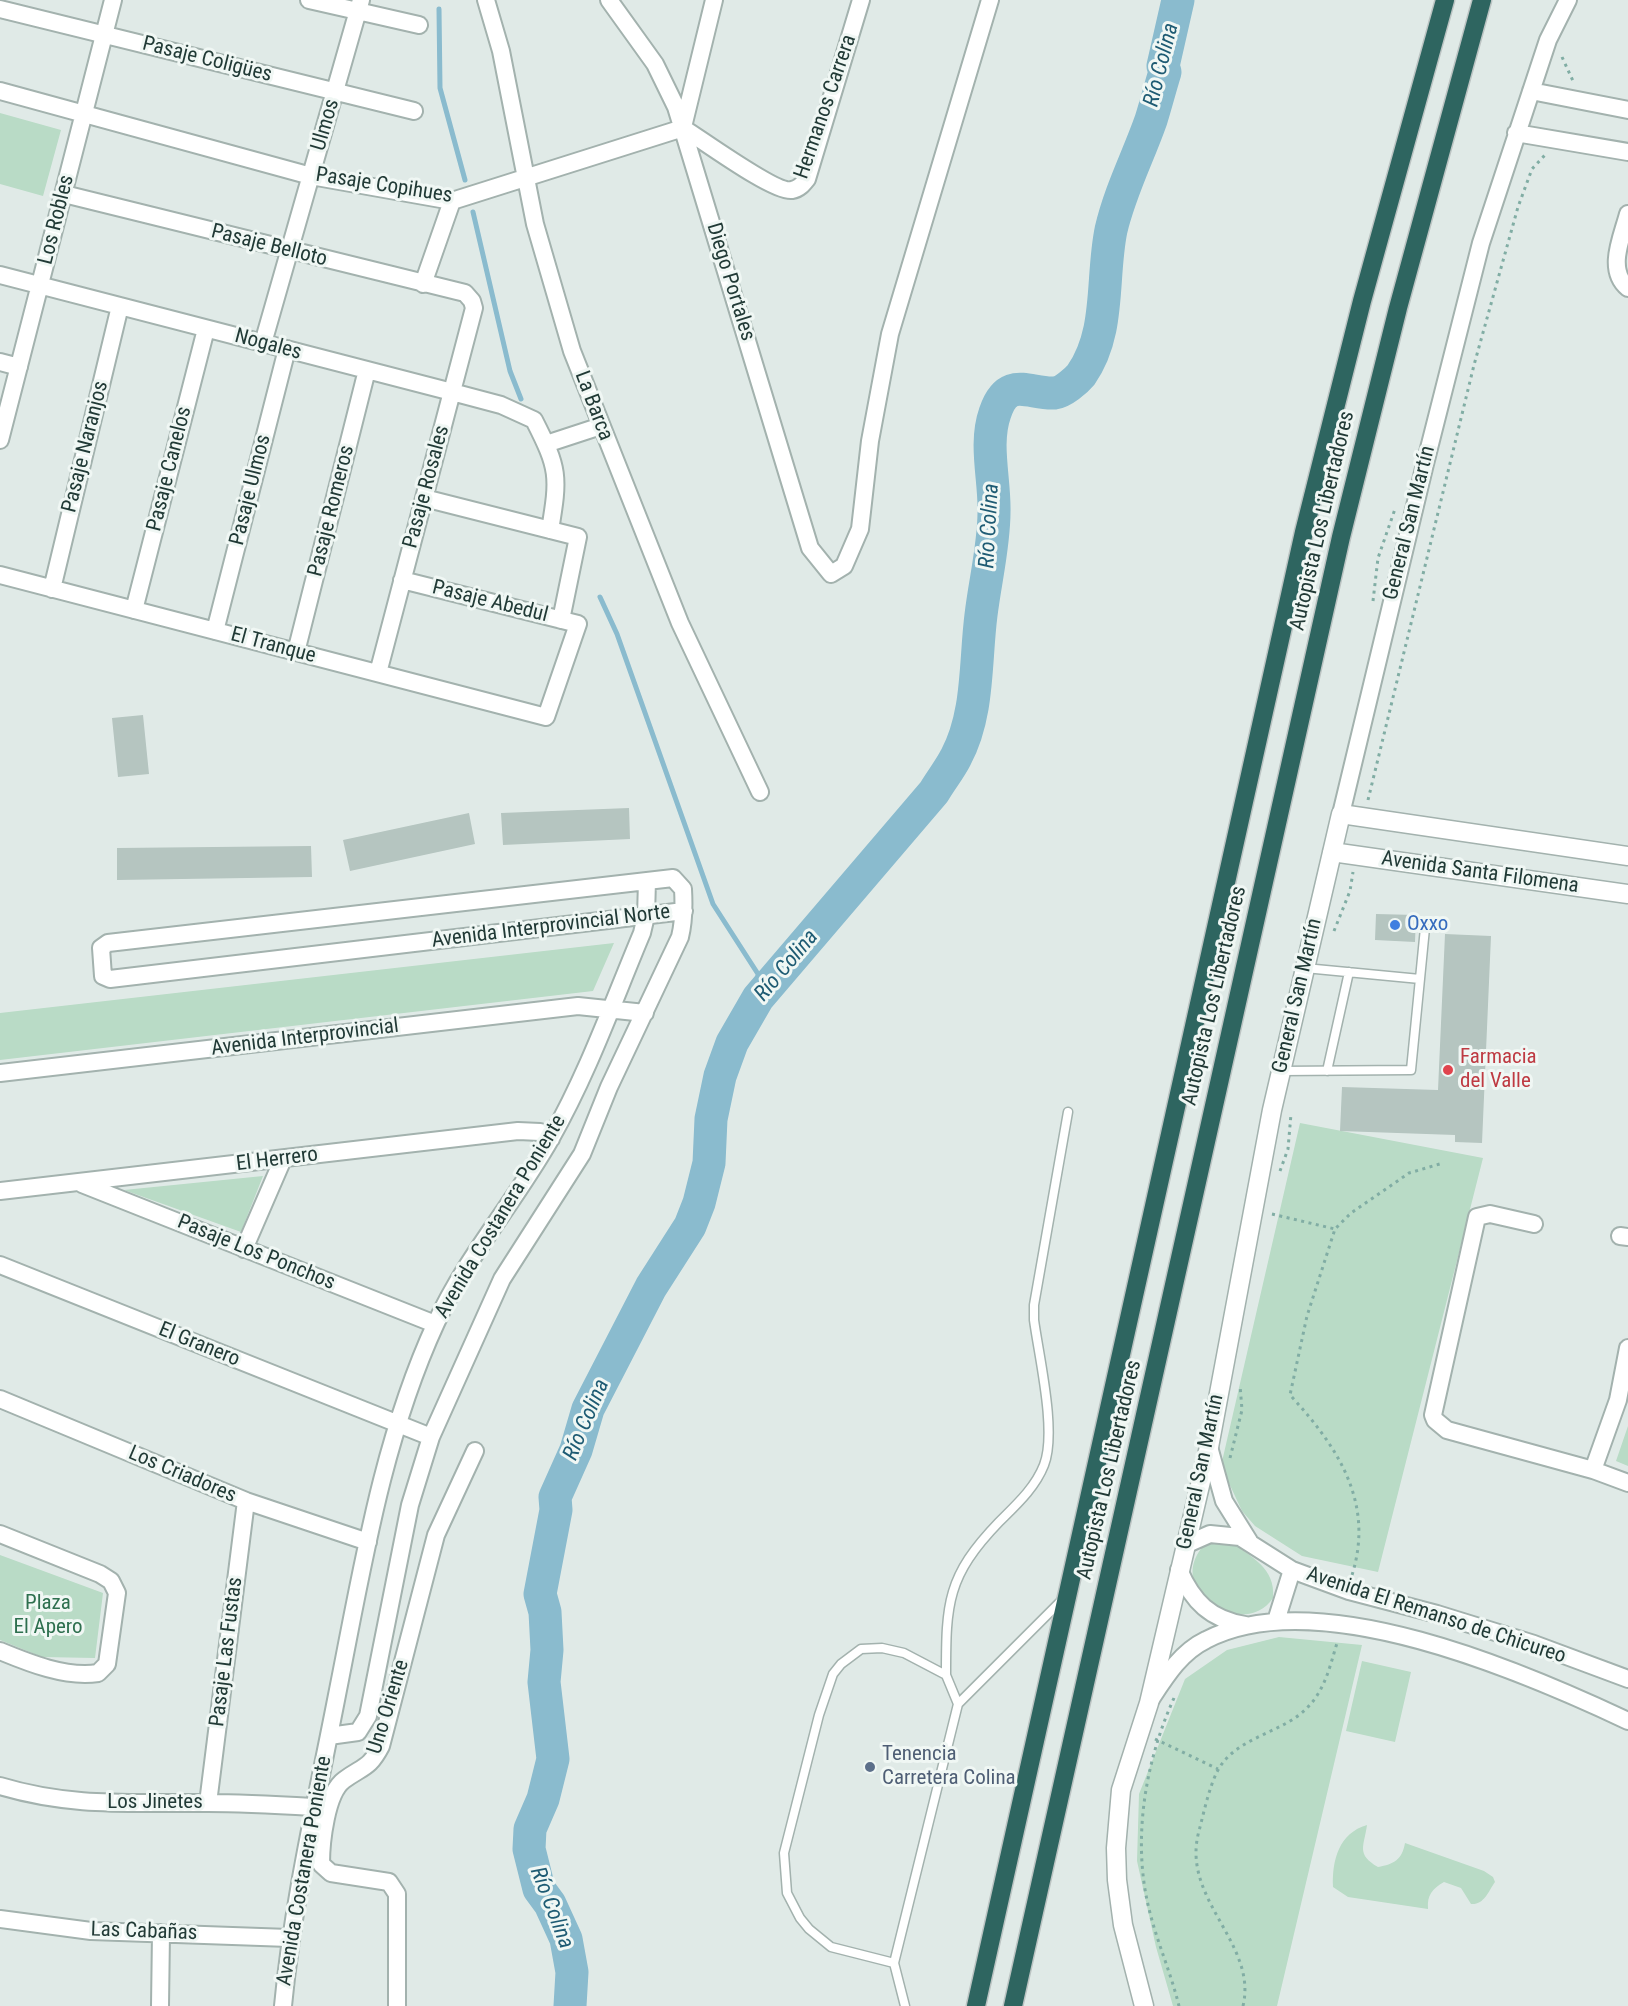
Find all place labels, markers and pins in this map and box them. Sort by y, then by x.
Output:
place label: Oxxo [1407,912,1448,938]
marker: Oxxo [1388,918,1402,932]
place label: Farmacia del Valle [1460,1045,1537,1095]
marker: Farmacia del Valle [1441,1063,1455,1077]
place label: Tenencia Carretera Colina [882,1742,1016,1792]
marker: Tenencia Carretera Colina [863,1760,877,1774]

